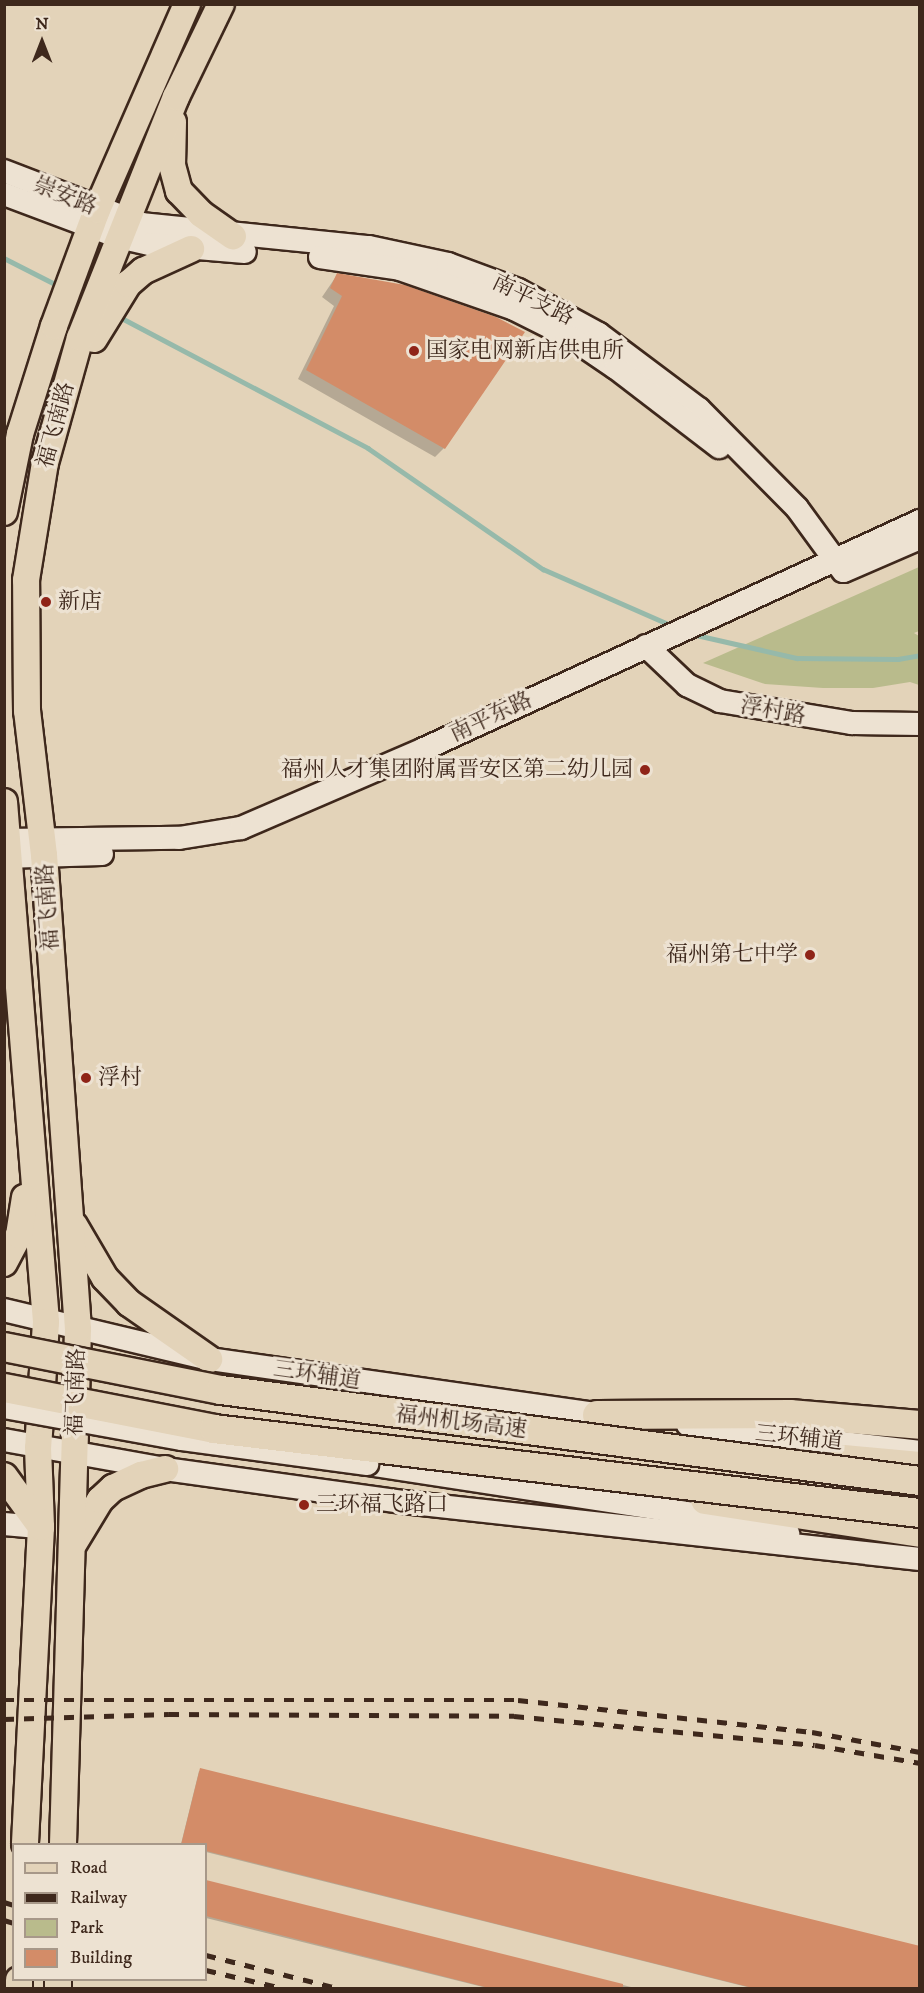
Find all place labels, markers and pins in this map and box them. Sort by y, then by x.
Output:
place label: 国家电网新店供电所 [426,338,624,364]
marker: 国家电网新店供电所 [407,344,421,358]
place label: 新店 [58,589,102,615]
marker: 新店 [39,595,53,609]
place label: 福州人才集团附属晋安区第二幼儿园 [281,757,633,783]
marker: 福州人才集团附属晋安区第二幼儿园 [638,763,652,777]
place label: 福州第七中学 [666,942,798,968]
marker: 福州第七中学 [803,948,817,962]
place label: 浮村 [98,1065,142,1091]
marker: 浮村 [79,1071,93,1085]
place label: 三环福飞路口 [316,1492,448,1518]
marker: 三环福飞路口 [297,1498,311,1512]

